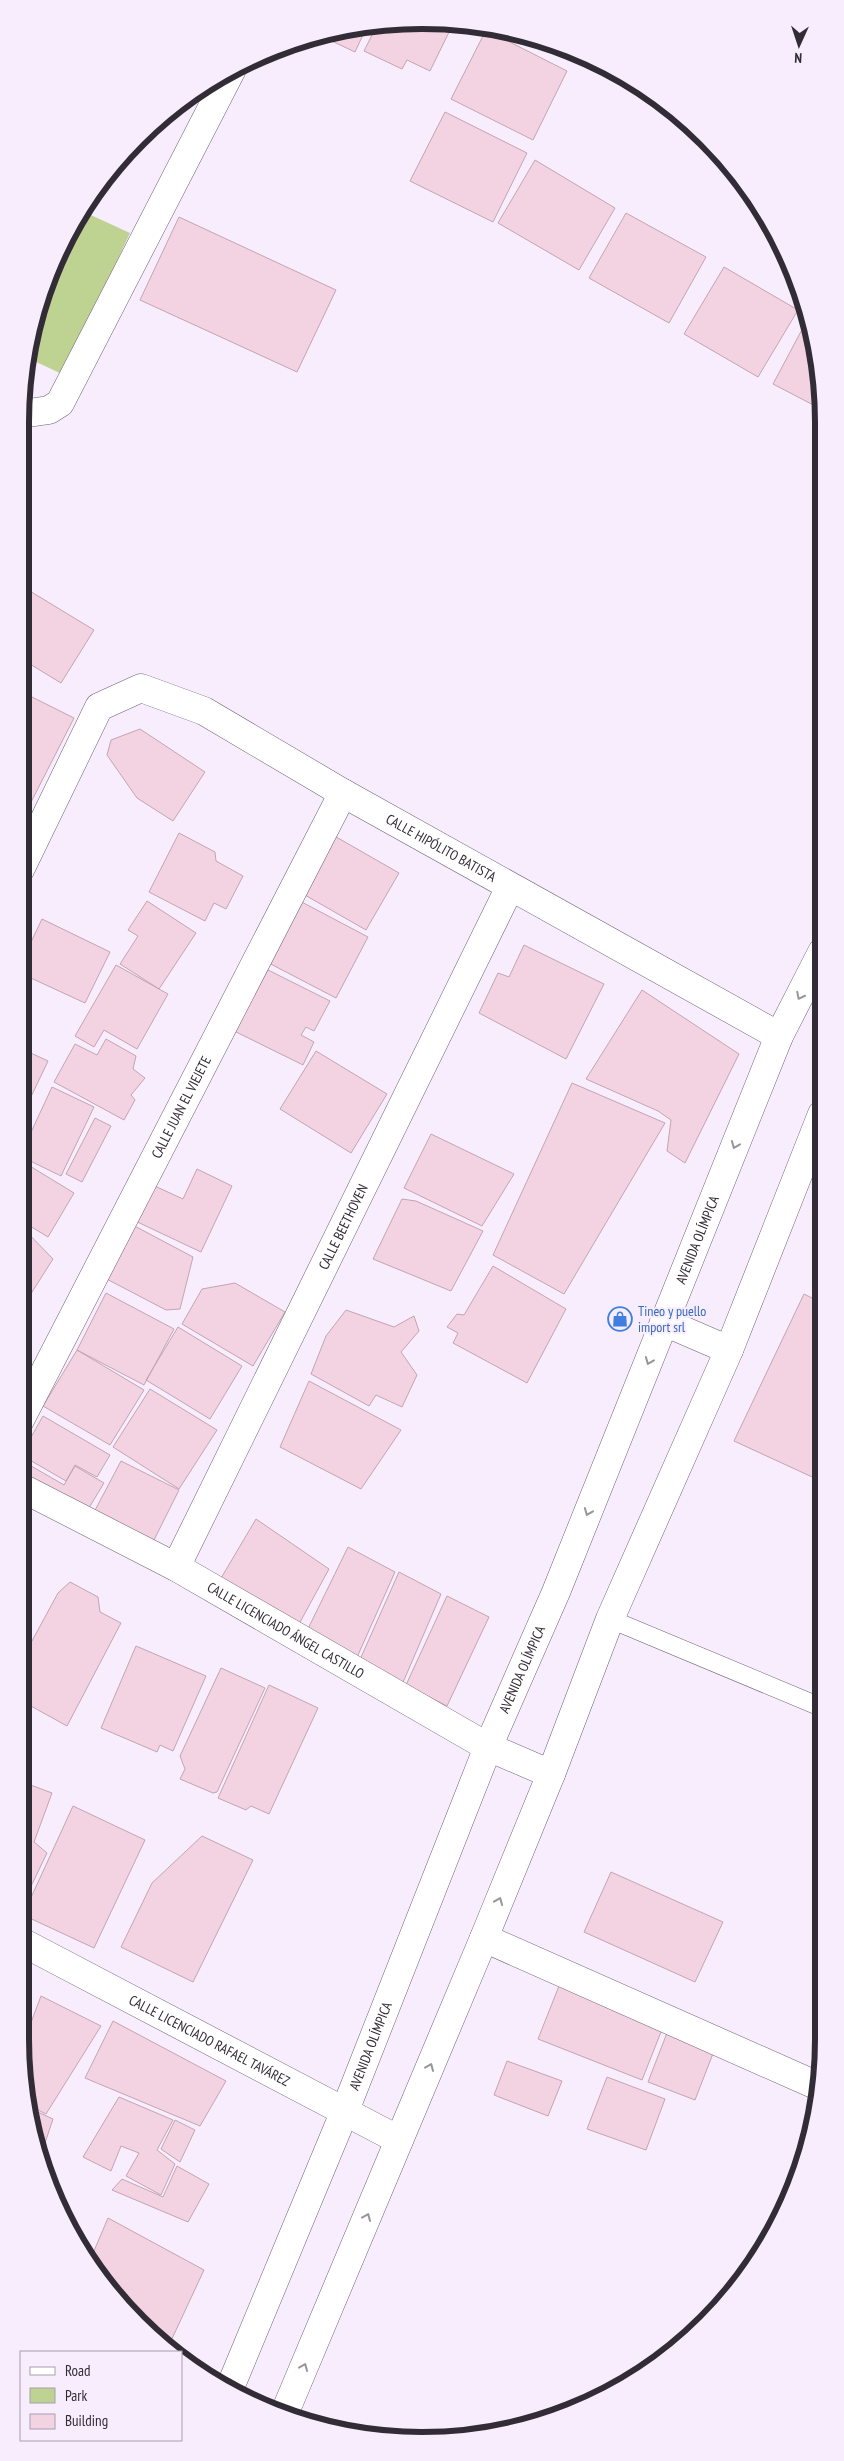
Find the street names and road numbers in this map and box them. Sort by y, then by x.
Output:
street label: CALLE HIPÓLITO BATISTA [383,810,500,886]
street label: CALLE JUAN EL VIEJETE [147,1053,215,1161]
street label: CALLE BEETHOVEN [314,1181,372,1273]
street label: AVENIDA OLÍMPICA [672,1193,723,1287]
street label: CALLE LICENCIADO ÁNGEL CASTILLO [204,1578,368,1683]
street label: AVENIDA OLÍMPICA [495,1623,549,1716]
street label: CALLE LICENCIADO RAFAEL TAVÁREZ [126,1991,293,2090]
street label: AVENIDA OLÍMPICA [345,1999,396,2093]

